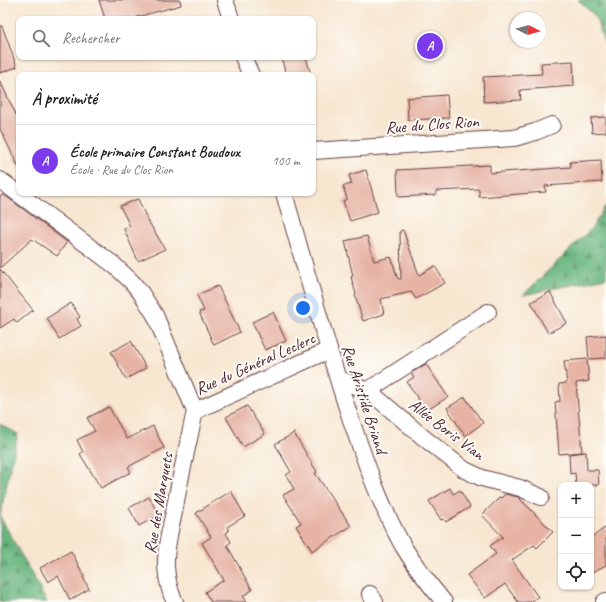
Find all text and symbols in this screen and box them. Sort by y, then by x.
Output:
north arrow [510,12,546,48]
search box [16,16,316,60]
icon: search [30,27,52,49]
text: Rechercher [62,29,120,48]
pin: A [417,31,443,61]
text: À proximité [32,88,97,109]
street label: Rue du Clos Rion [385,111,481,138]
text: École primaire Constant Boudoux [70,143,240,162]
text: A [42,153,48,169]
text: 100 m [272,153,300,169]
text: École · Rue du Clos Rion [70,162,173,178]
your location [293,298,313,318]
street label: Rue du Général Leclerc [192,327,319,399]
street label: Rue Aristide Briand [337,342,393,458]
street label: Allée Boris Vian [405,394,490,466]
street label: Rue des Marquets [139,449,178,555]
map controls [558,482,594,590]
button: + [558,482,594,518]
button: − [558,518,594,554]
button: locate [558,554,594,590]

